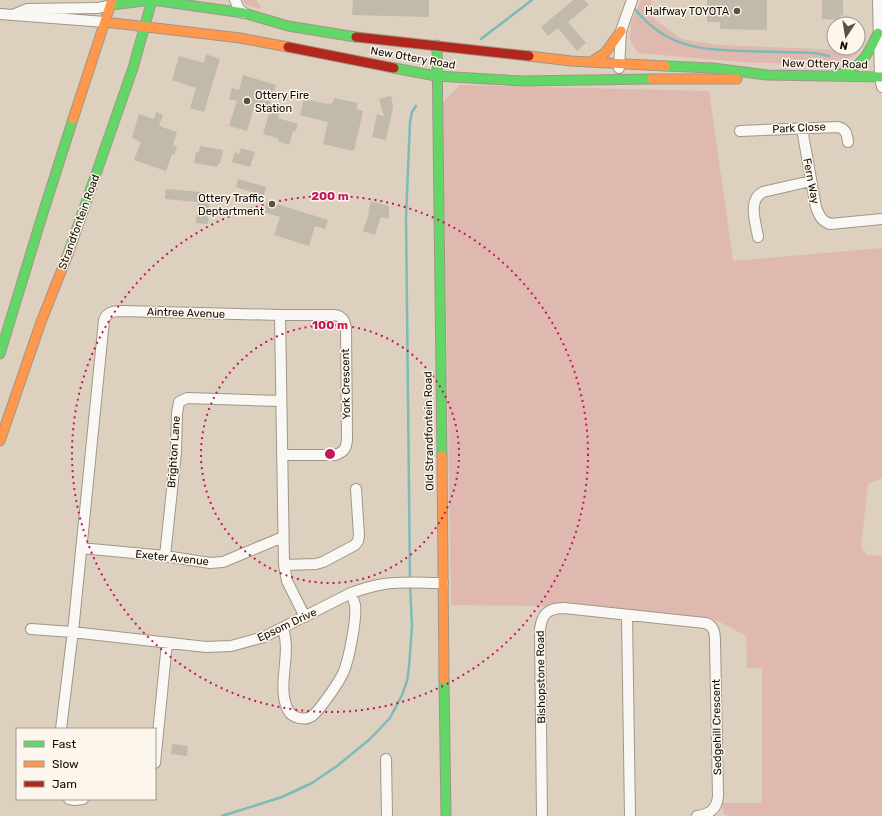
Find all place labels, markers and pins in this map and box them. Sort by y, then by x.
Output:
place label: Halfway TOYOTA [645,5,730,18]
marker: Halfway TOYOTA [732,6,742,16]
place label: Ottery Fire Station [255,89,309,115]
marker: Ottery Fire Station [242,96,252,106]
place label: Ottery Traffic Deptartment [198,192,265,218]
marker: Ottery Traffic Deptartment [267,199,277,209]
centre of rings [323,447,337,461]

